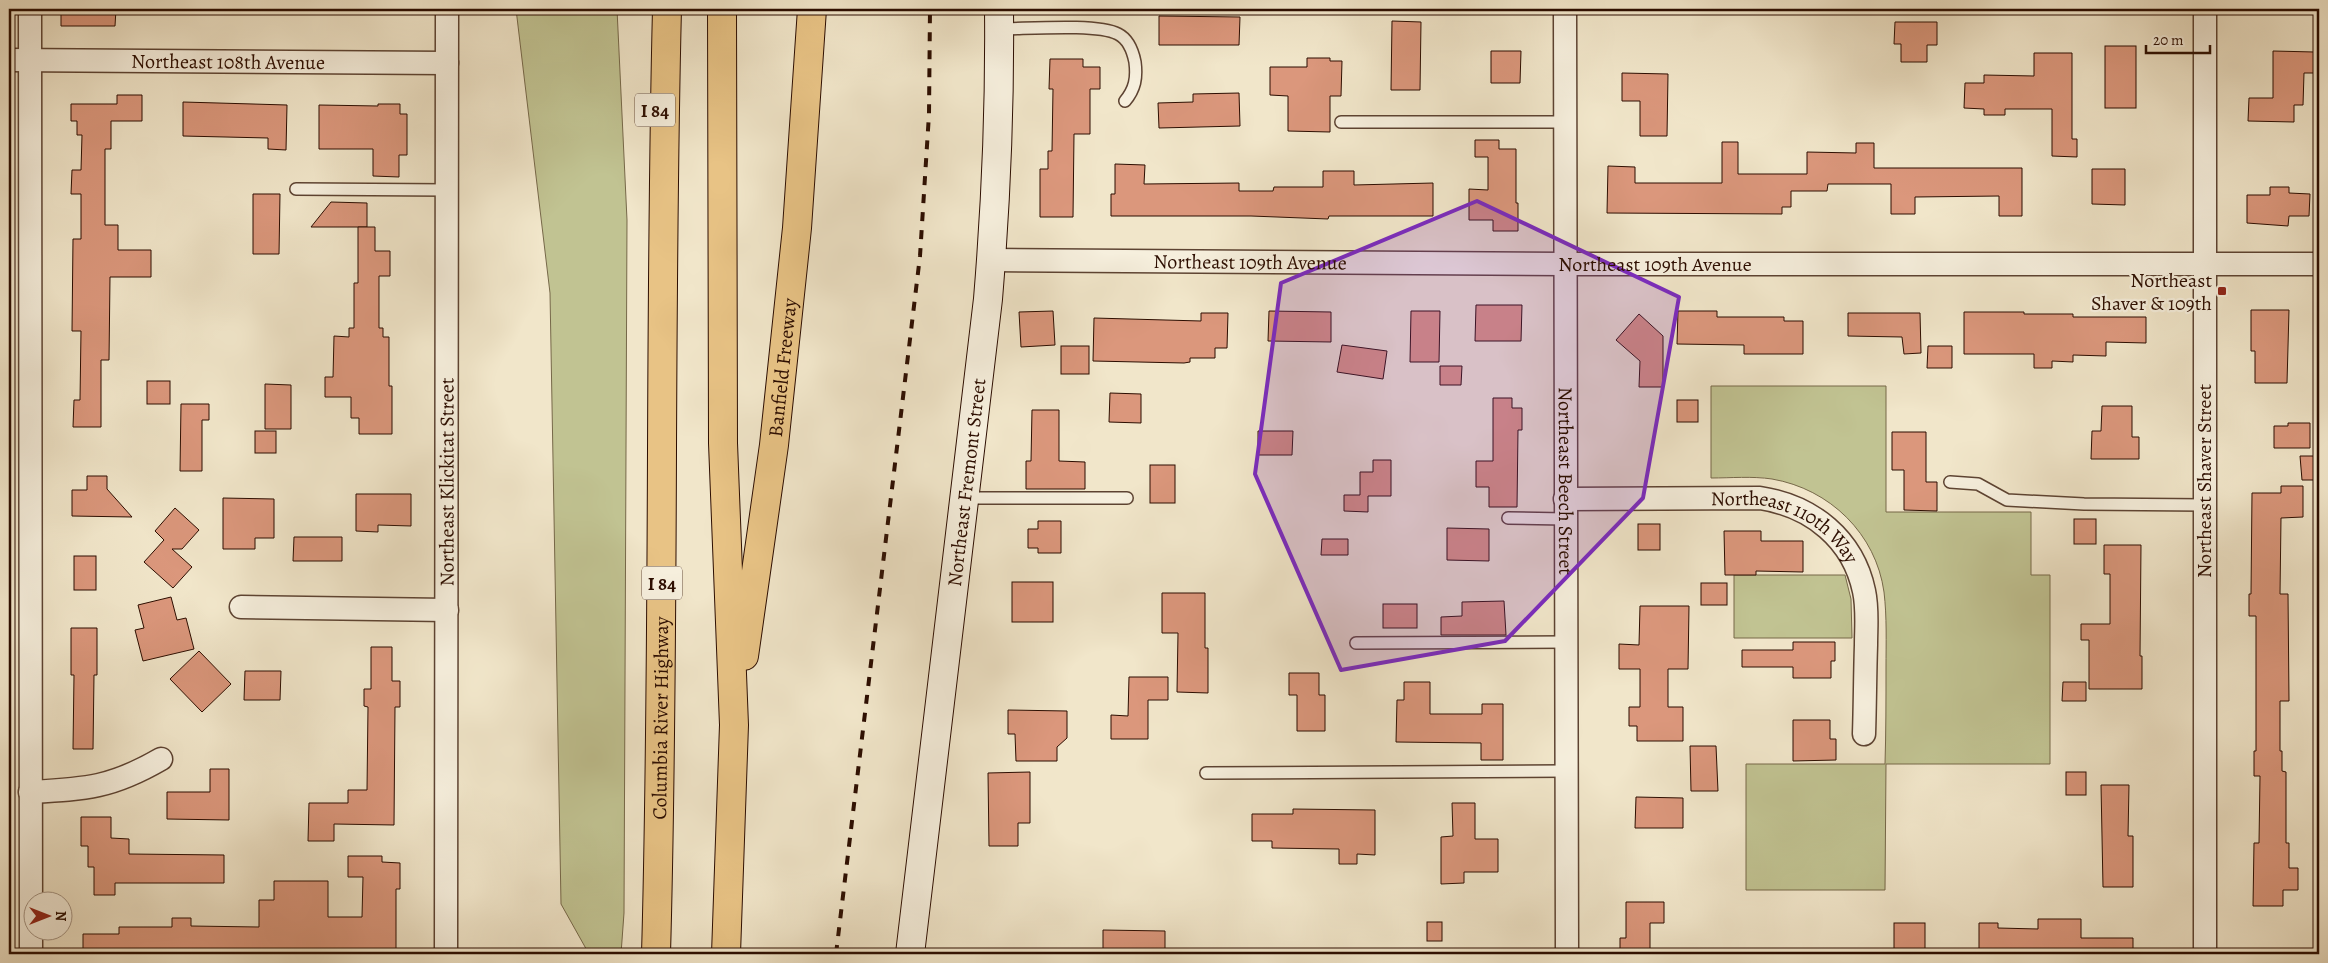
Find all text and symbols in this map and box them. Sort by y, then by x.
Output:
scale bar [2146,22,2209,54]
text: 20 m [2153,30,2184,50]
street label: Northeast 108th Avenue [131,48,325,76]
road number: I 84 [635,94,675,126]
street label: Northeast 109th Avenue [1153,248,1347,276]
street label: Northeast 109th Avenue [1558,251,1752,278]
place label: Northeast Shaver & 109th [2091,267,2212,317]
marker: Northeast Shaver & 109th [2216,285,2228,297]
street label: Banfield Freeway [762,296,804,438]
street label: Northeast Fremont Street [941,376,993,588]
street label: Northeast Klickitat Street [433,377,461,586]
street label: Northeast Shaver Street [2191,384,2218,578]
street label: Northeast Beech Street [1552,387,1579,575]
street label: Northeast 110th Way [1711,485,1865,569]
road number: I 84 [642,566,682,600]
street label: Columbia River Highway [646,615,675,820]
north arrow [22,890,72,940]
text: N [51,911,70,921]

